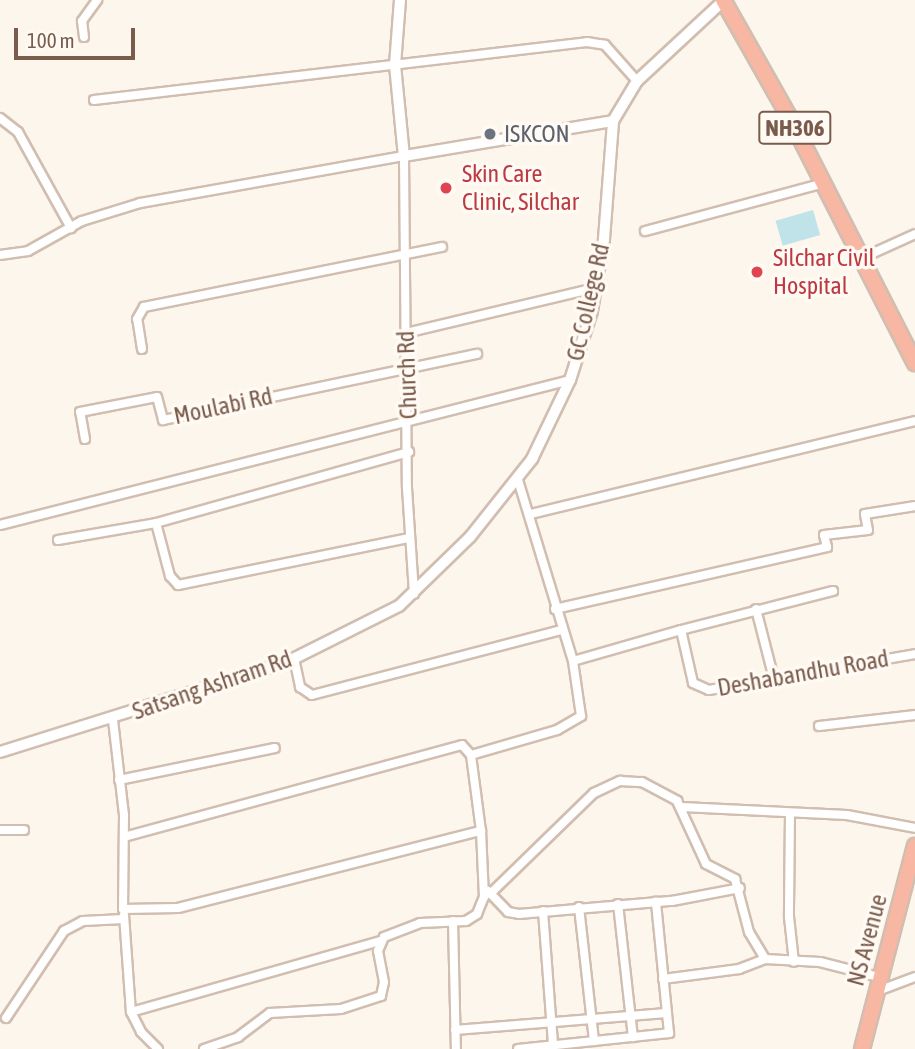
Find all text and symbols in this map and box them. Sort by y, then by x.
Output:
scale bar [18,14,138,58]
text: 100 m [27,28,75,52]
road number: NH306 [758,108,832,148]
place label: ISKCON [504,120,570,148]
marker: ISKCON [482,126,498,142]
place label: Skin Care Clinic, Silchar [462,160,579,216]
marker: Skin Care Clinic, Silchar [436,178,456,198]
street label: GC College Rd [561,240,615,364]
place label: Silchar Civil Hospital [773,244,875,300]
marker: Silchar Civil Hospital [747,262,767,282]
street label: Church Rd [391,330,423,420]
street label: Moulabi Rd [171,382,275,430]
street label: Satsang Ashram Rd [129,644,295,726]
street label: Deshabandhu Road [715,644,891,702]
street label: NS Avenue [841,891,893,989]

